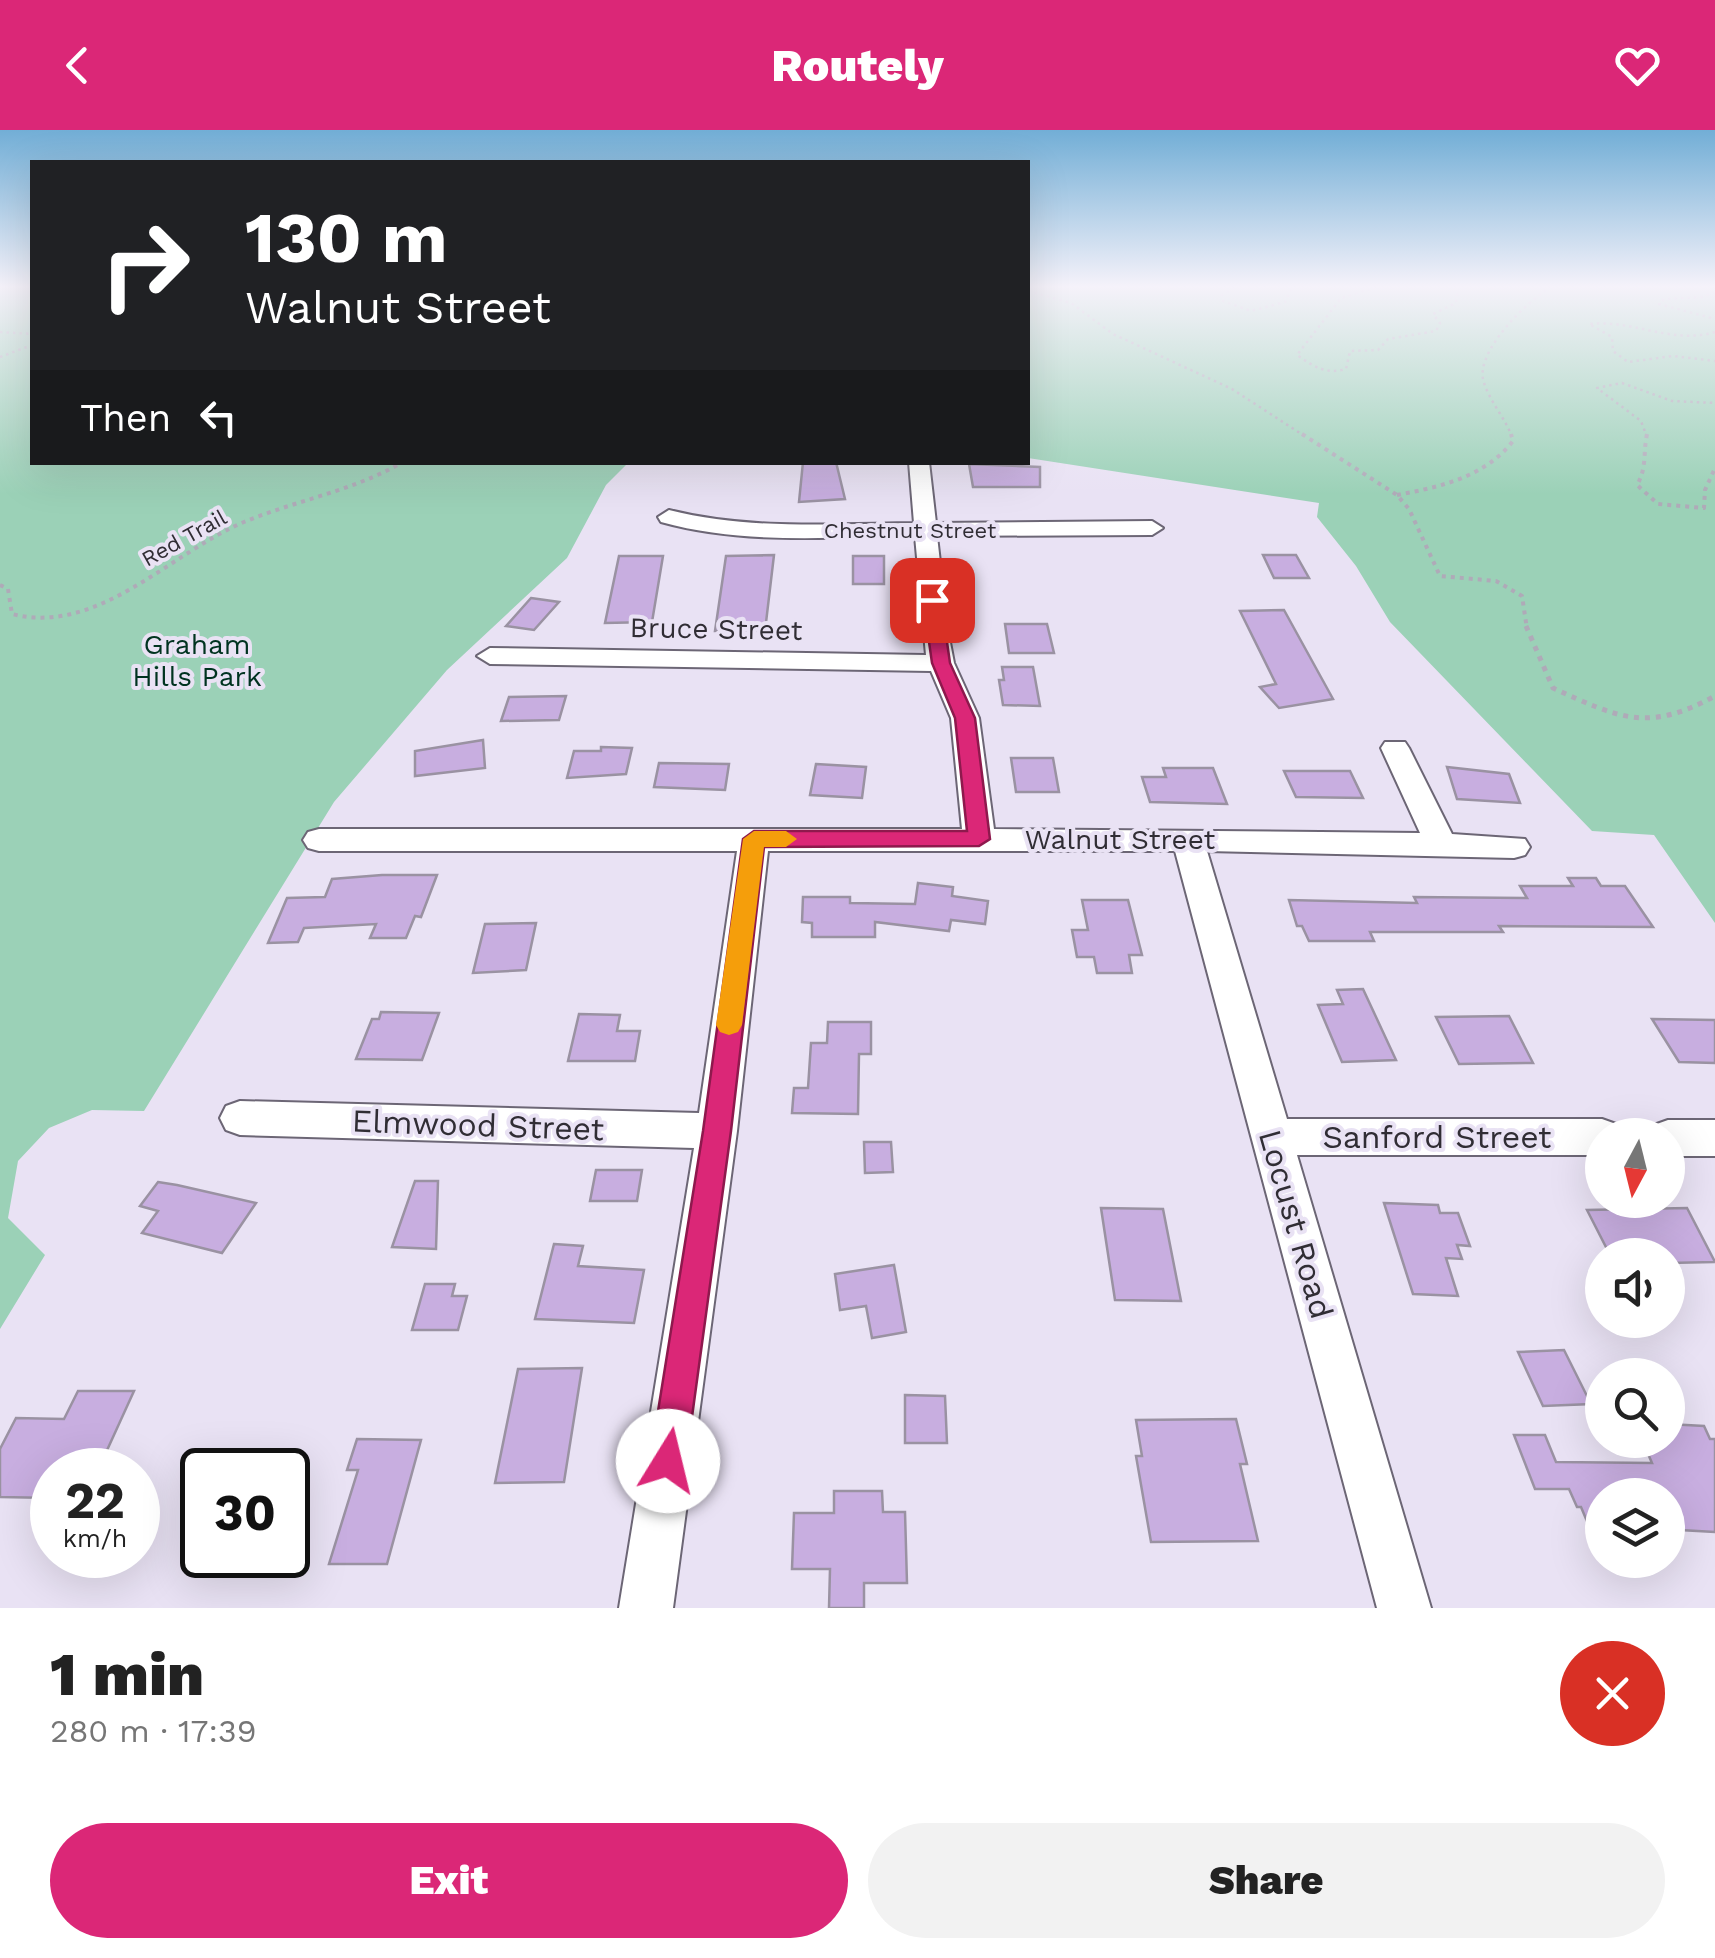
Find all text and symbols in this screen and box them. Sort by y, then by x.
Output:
icon: back [50,38,105,93]
icon: heart [1610,38,1665,93]
text: Routely [771,39,944,92]
text: 130 m [245,197,448,279]
icon: right [80,200,210,330]
text: Walnut Street [245,281,551,334]
icon: left [191,390,246,445]
text: Then [80,396,171,440]
street label: Red Trail [137,504,231,572]
street label: Chestnut Street [824,518,996,543]
pin [890,558,975,643]
icon: arrive [905,573,960,628]
street label: Bruce Street [629,611,803,647]
park label: Graham Hills Park [132,628,262,693]
street label: Walnut Street [1025,823,1215,856]
street label: Elmwood Street [351,1102,605,1148]
street label: Sanford Street [1322,1118,1552,1156]
north arrow [1585,1118,1685,1218]
map controls [1585,1118,1685,1578]
street label: Locust Road [1251,1125,1341,1323]
button: sound [1585,1238,1685,1338]
button: search [1585,1358,1685,1458]
position arrow [616,1409,720,1513]
speed limit sign: 30 [180,1448,310,1578]
text: 22 [65,1471,125,1530]
button: layers [1585,1478,1685,1578]
text: km/h [63,1524,127,1553]
text: 1 min [50,1639,204,1710]
button: close [1560,1641,1665,1746]
text: 280 m · 17:39 [50,1712,256,1750]
button: Exit [50,1823,848,1938]
button: Share [868,1823,1665,1938]

